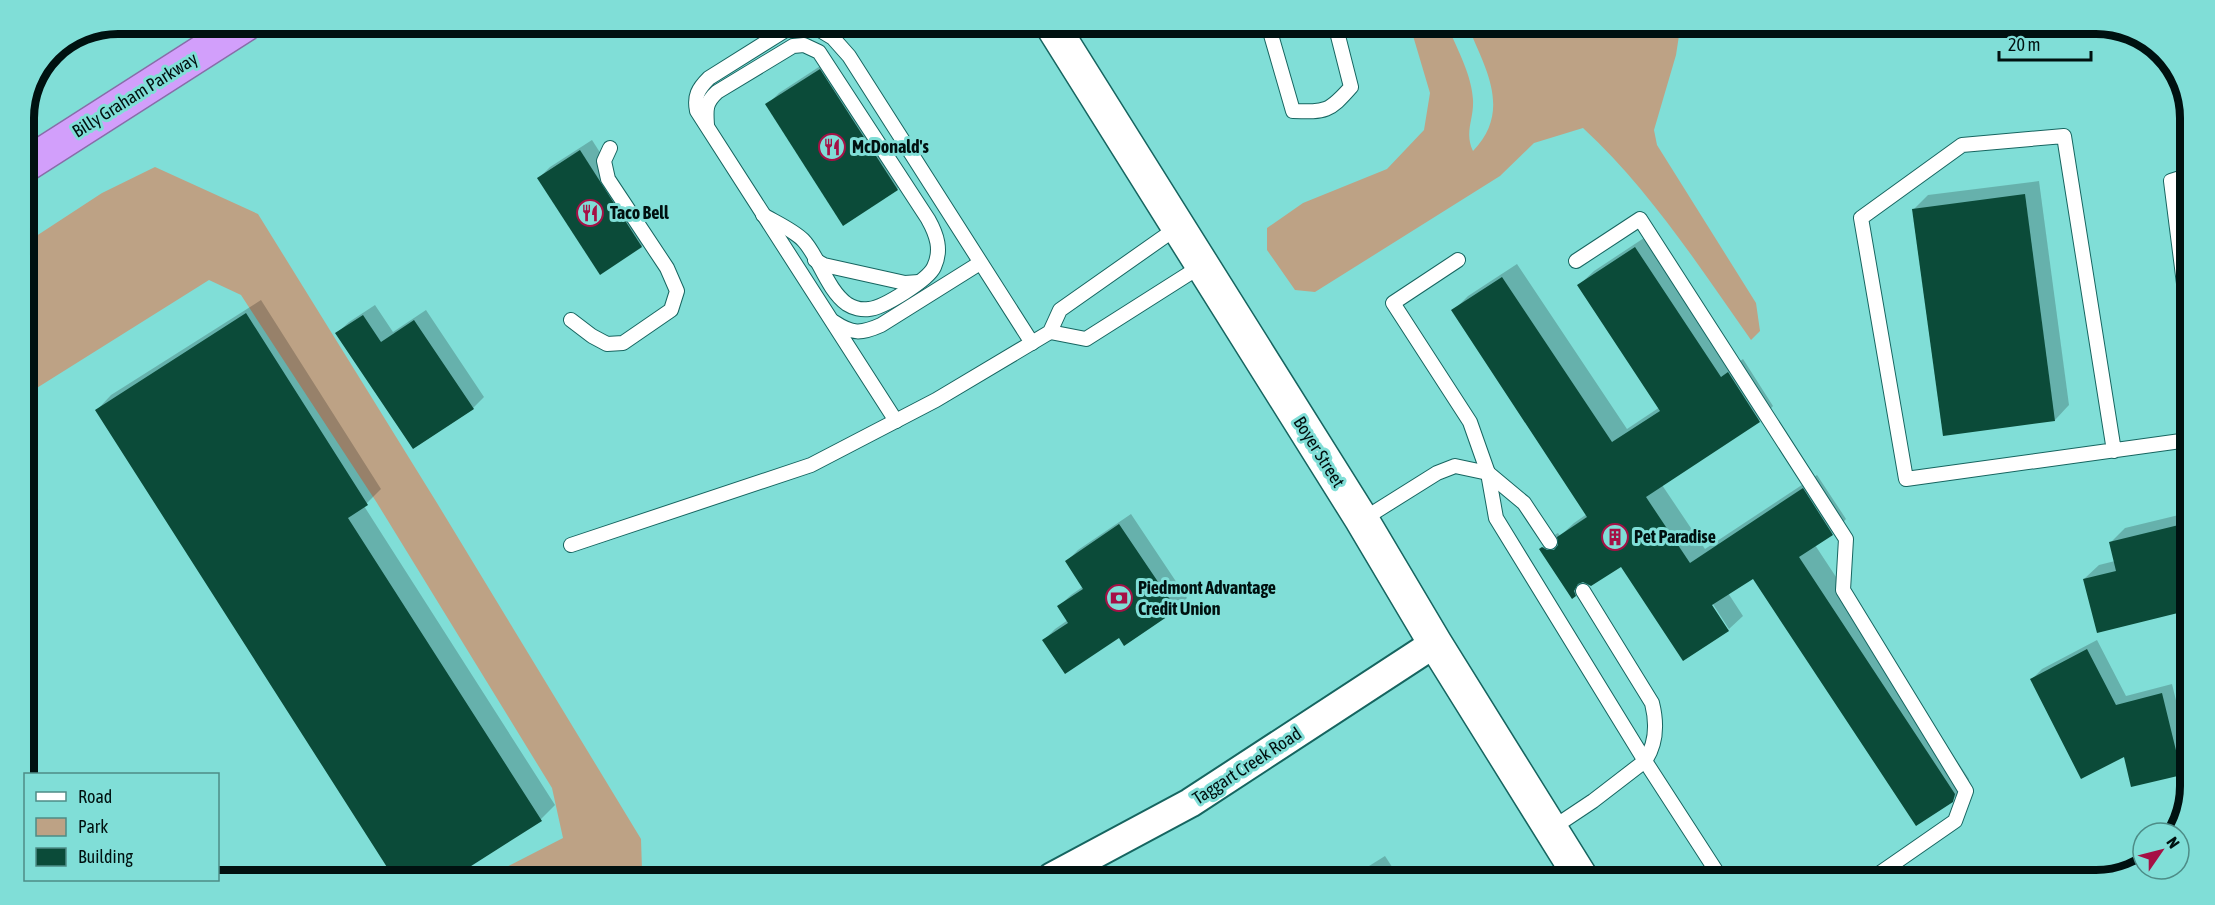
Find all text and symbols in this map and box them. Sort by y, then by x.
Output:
scale bar [1999,24,2090,62]
text: 20 m [2008,34,2040,55]
street label: Billy Graham Parkway [68,48,201,142]
restaurant icon: McDonald's [817,132,847,162]
place label: McDonald's [852,136,929,157]
restaurant icon: Taco Bell [575,198,605,228]
place label: Taco Bell [610,202,669,223]
street label: Boyer Street [1289,412,1349,491]
building icon: Pet Paradise [1600,522,1630,552]
place label: Pet Paradise [1634,526,1716,547]
place label: Piedmont Advantage Credit Union [1138,577,1276,619]
bank icon: Piedmont Advantage Credit Union [1104,583,1134,613]
street label: Taggart Creek Road [1188,723,1305,809]
legend [24,773,219,881]
text: Road [78,786,112,807]
text: Park [78,816,108,837]
north arrow [2131,821,2191,881]
text: N [2163,833,2183,851]
text: Building [78,846,133,867]

